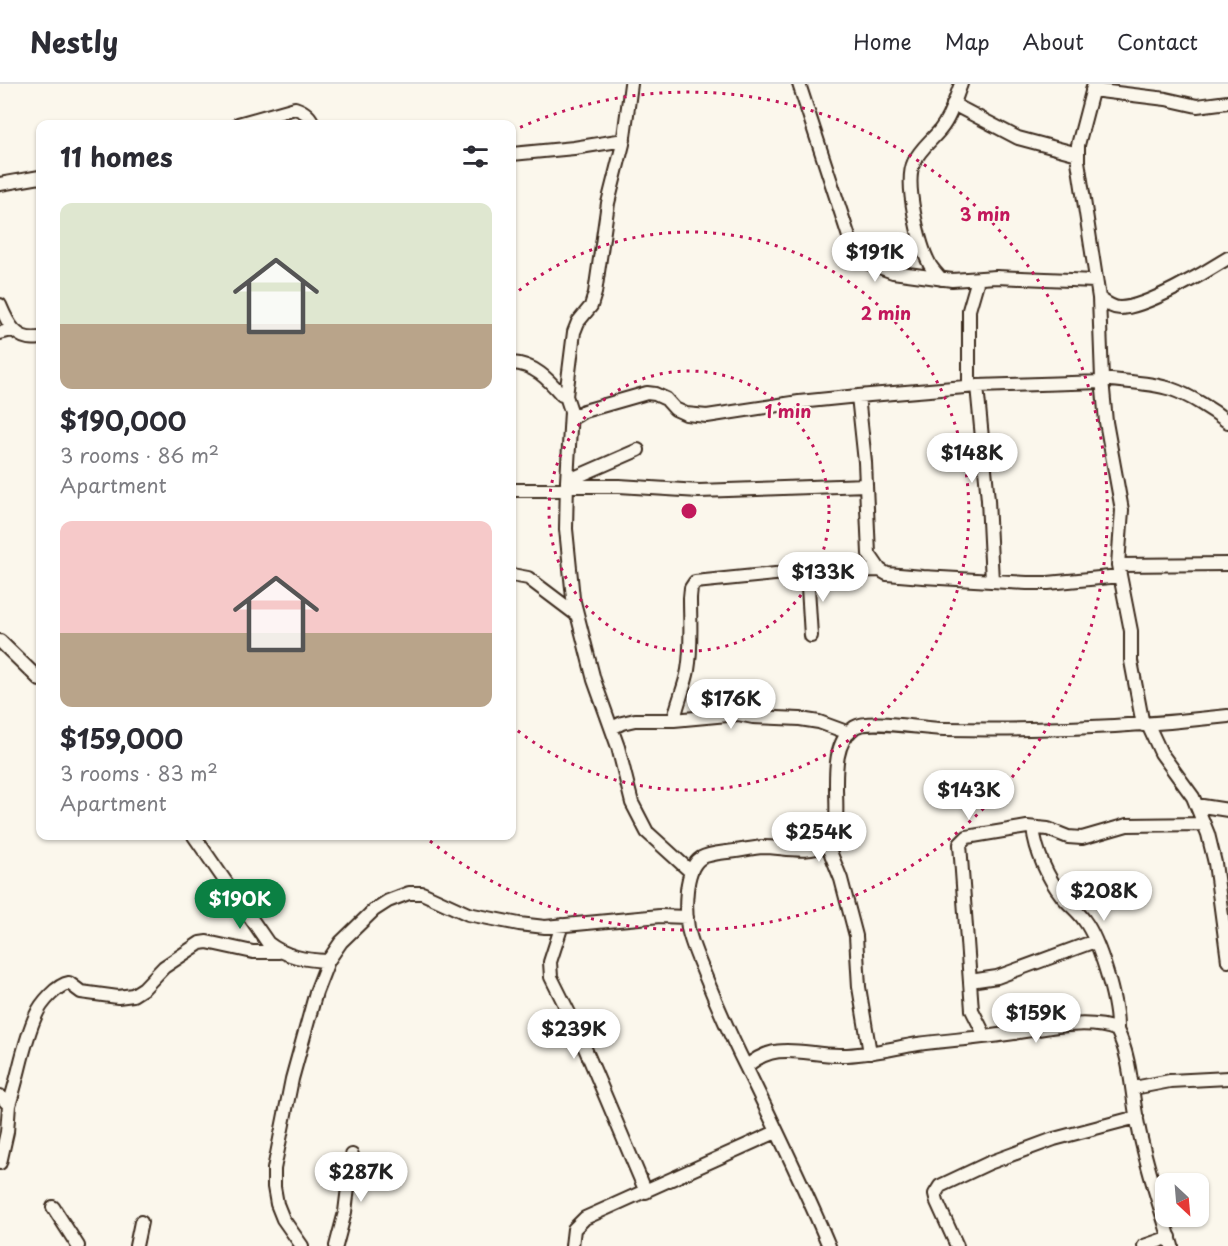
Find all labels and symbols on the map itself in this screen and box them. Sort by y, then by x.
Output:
text: 3 min [960,200,1010,227]
pin: $191K [833,232,917,283]
text: 2 min [861,299,911,326]
text: 1 min [765,397,811,424]
pin: $148K [930,433,1014,484]
centre of rings [679,501,699,521]
pin: $133K [781,552,865,603]
pin: $176K [689,679,773,730]
pin: $143K [927,770,1011,821]
pin: $254K [777,812,861,863]
pin: $208K [1062,871,1146,922]
pin: $190K [198,879,282,930]
pin: $159K [994,993,1078,1044]
pin: $239K [532,1009,616,1060]
pin: $287K [319,1152,403,1203]
north arrow [1155,1173,1209,1227]

